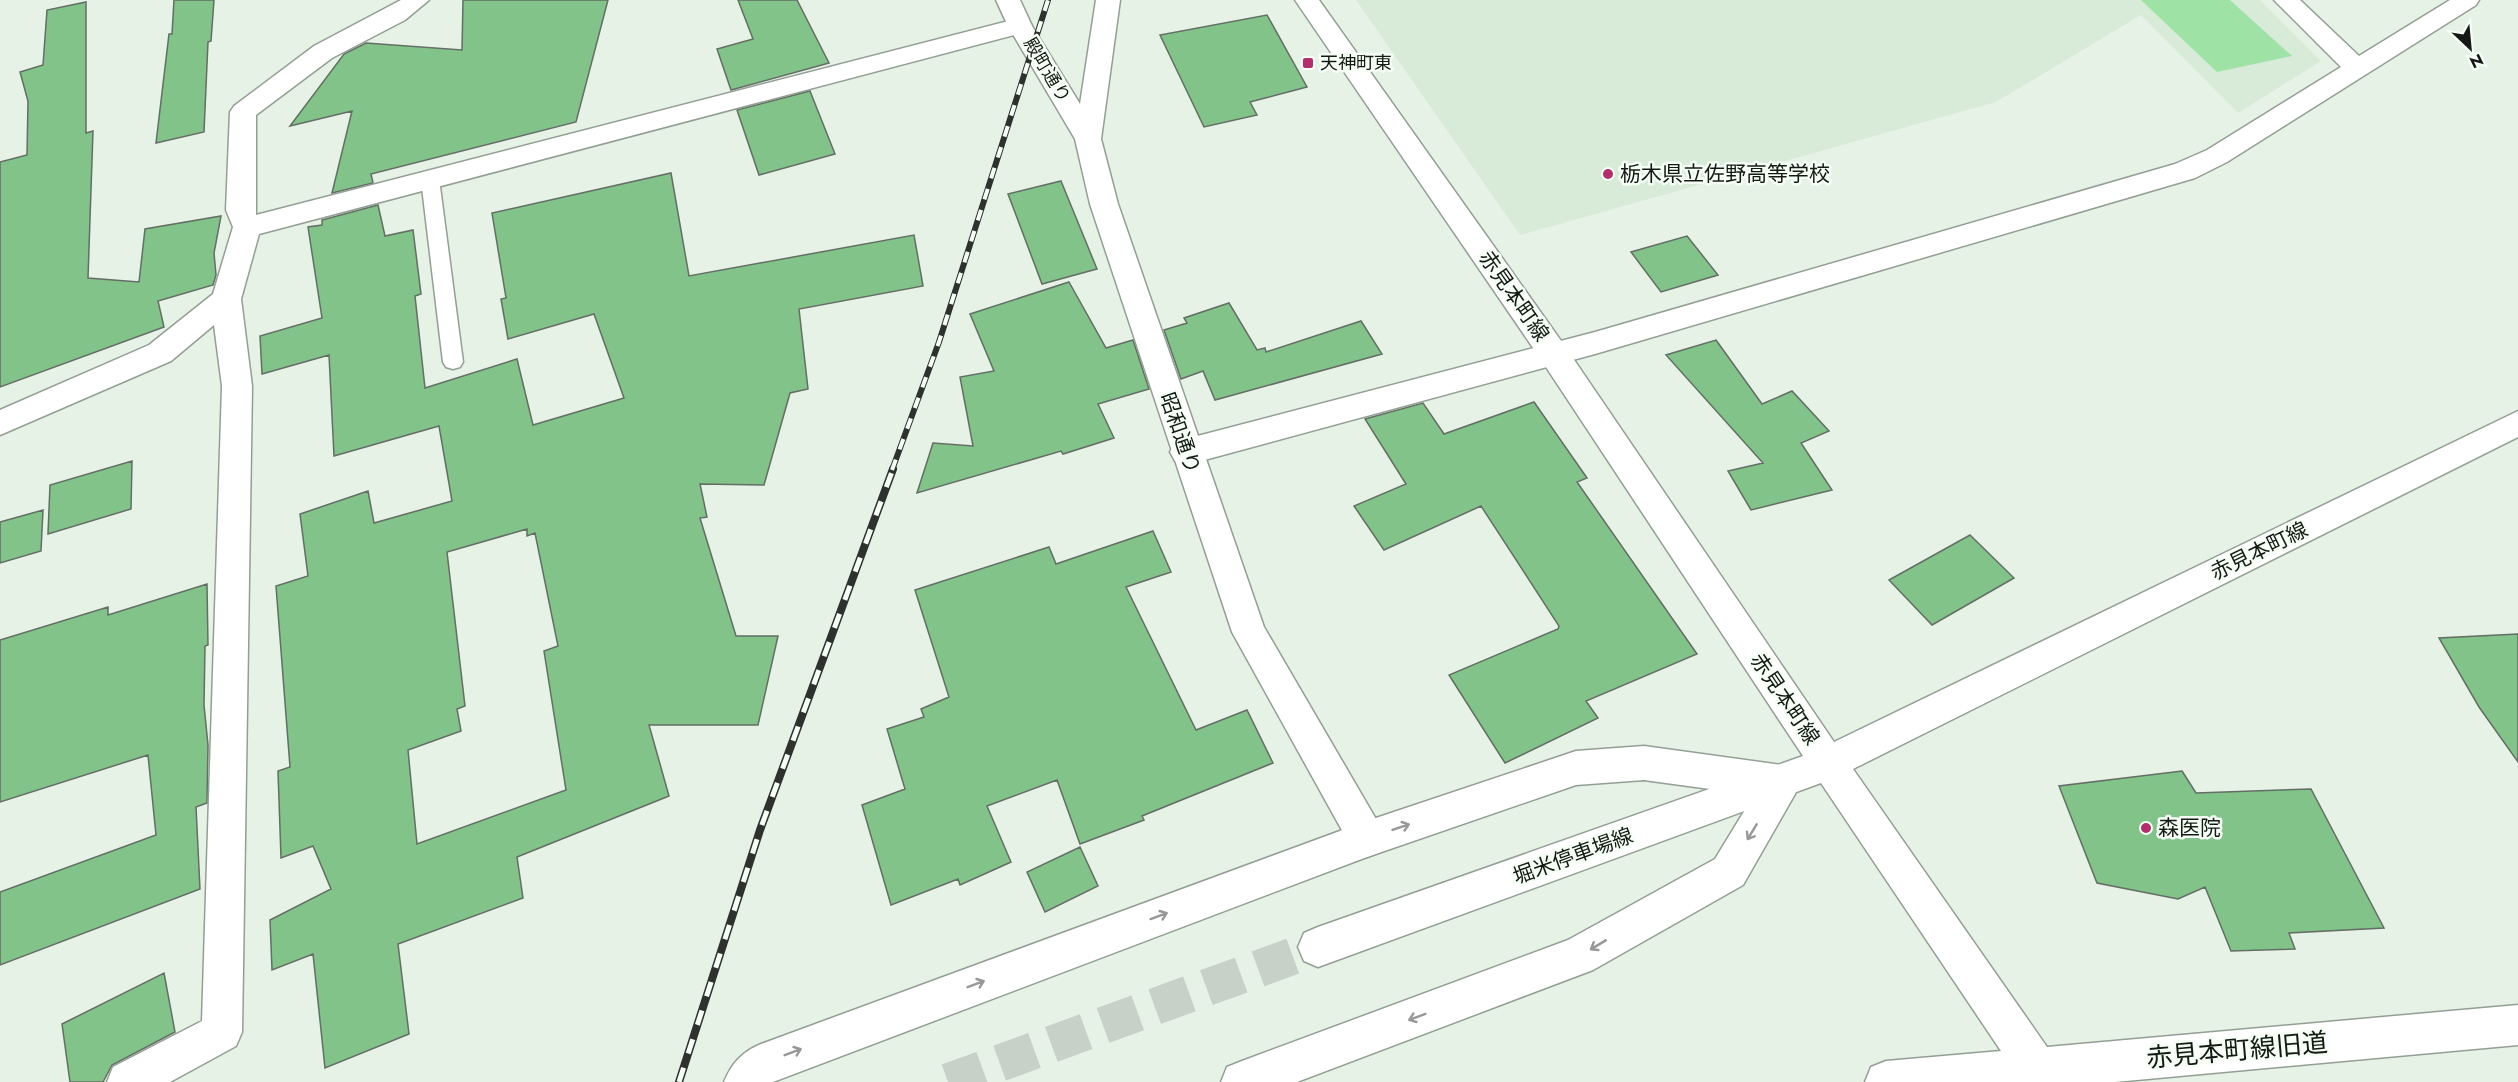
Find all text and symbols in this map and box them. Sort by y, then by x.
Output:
north arrow [2440,18,2500,78]
street label: 殿町通り [1017,32,1077,108]
text: N [2466,48,2487,74]
place label: 天神町東 [1320,50,1392,76]
marker: 天神町東 [1301,56,1315,70]
place label: 栃木県立佐野高等学校 [1620,159,1830,189]
marker: 栃木県立佐野高等学校 [1601,167,1615,181]
street label: 赤見本町線 [1472,244,1556,348]
street label: 昭和通り [1152,388,1208,478]
street label: 赤見本町線 [2205,515,2313,587]
street label: 赤見本町線 [1743,647,1827,751]
place label: 森医院 [2158,813,2221,843]
street label: 堀米停車場線 [1509,820,1637,892]
one-way arrow [1391,821,1410,832]
marker: 森医院 [2139,821,2153,835]
one-way arrow [1746,823,1758,840]
one-way arrow [1149,909,1167,920]
one-way arrow [1590,939,1607,951]
one-way arrow [966,977,985,988]
one-way arrow [1409,1012,1427,1023]
street label: 赤見本町線旧道 [2145,1023,2329,1077]
one-way arrow [784,1046,802,1057]

